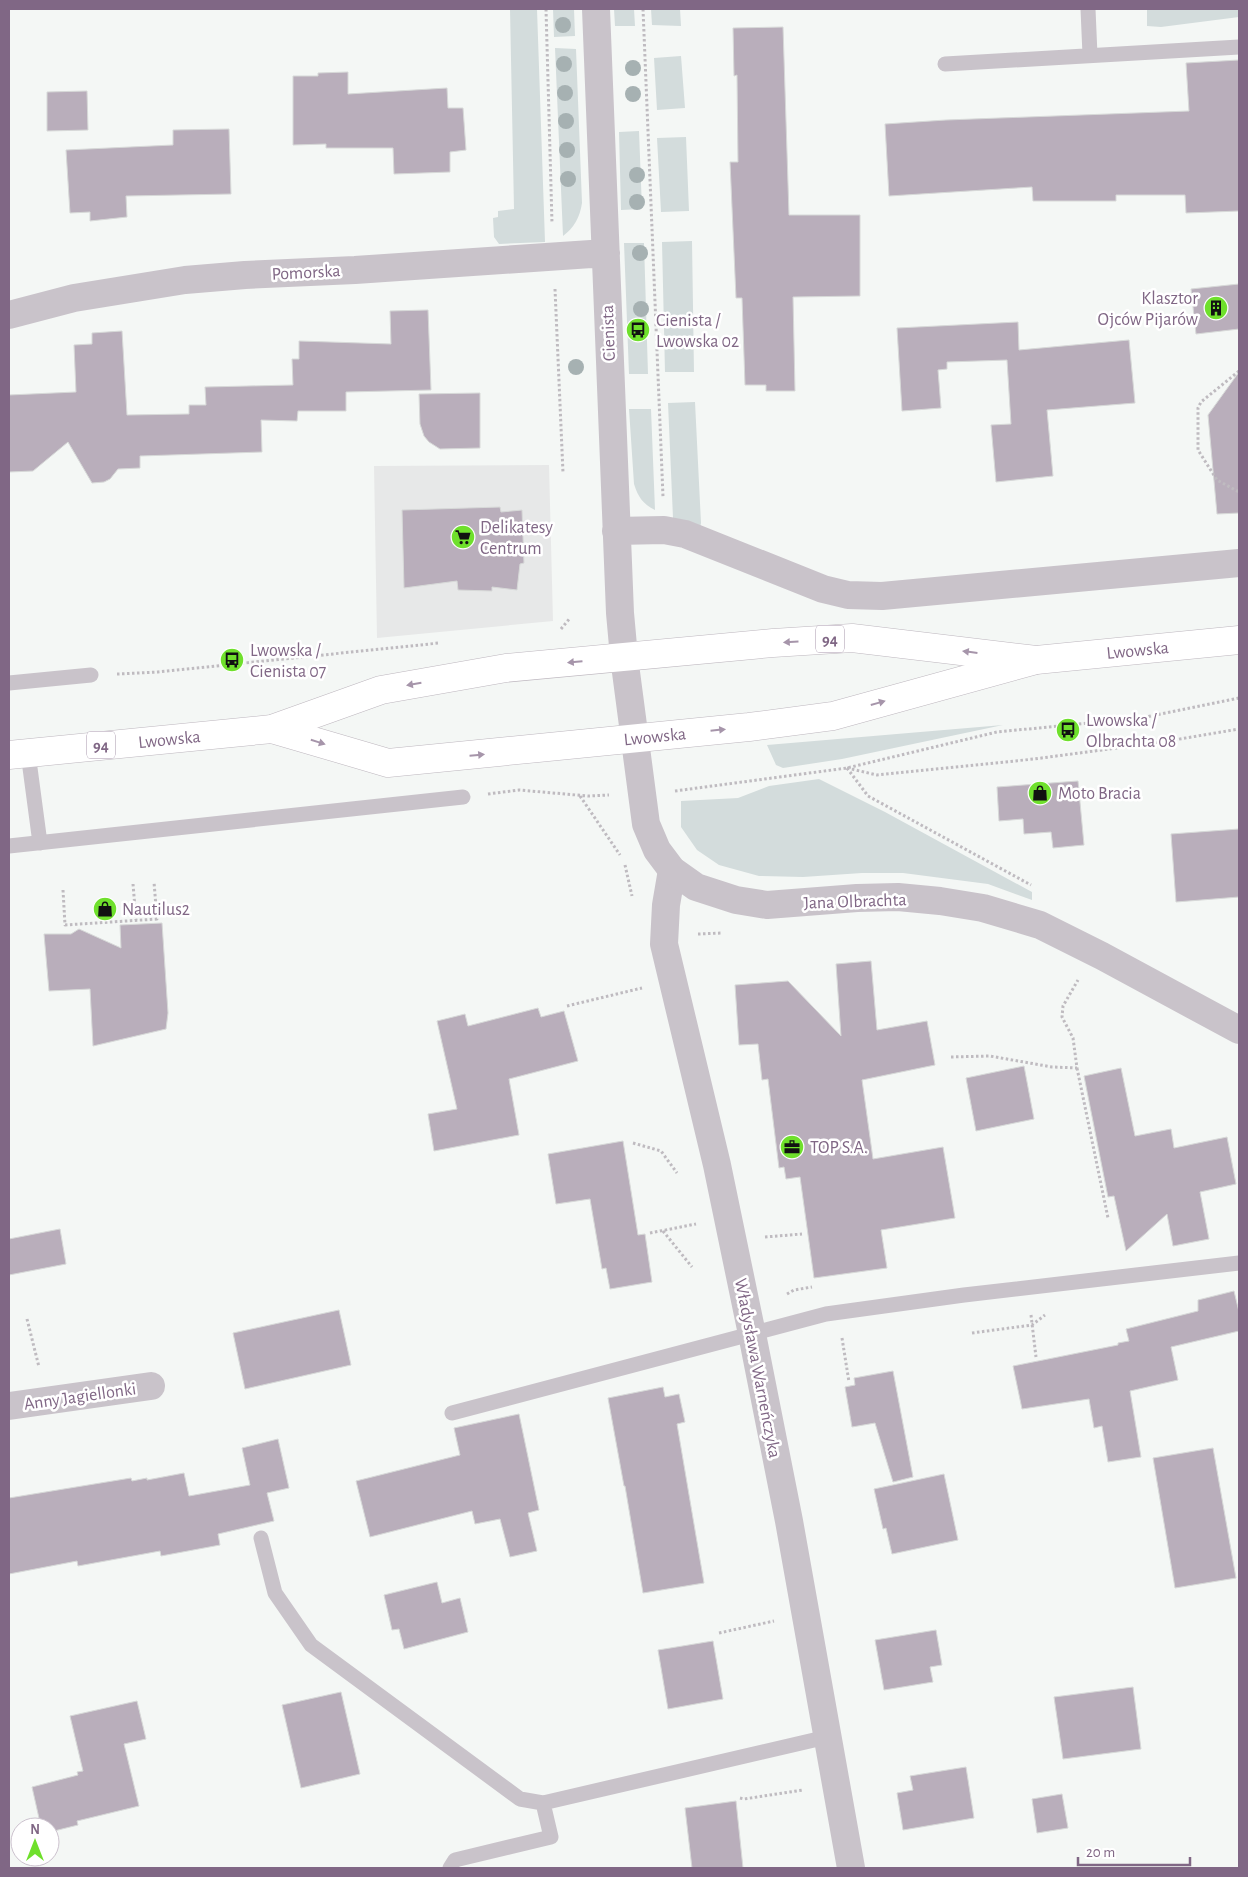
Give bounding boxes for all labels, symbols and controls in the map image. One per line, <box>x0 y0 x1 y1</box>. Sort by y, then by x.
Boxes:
street label: Pomorska <box>271 262 341 284</box>
place label: Klasztor Ojców Pijarów <box>1098 290 1198 329</box>
building icon: Klasztor Ojców Pijarów <box>1203 295 1229 321</box>
street label: Cienista <box>599 304 619 361</box>
place label: Cienista / Lwowska 02 <box>656 312 739 351</box>
bus stop icon: Cienista / Lwowska 02 <box>625 317 651 343</box>
place label: Delikatesy Centrum <box>480 519 553 558</box>
supermarket icon: Delikatesy Centrum <box>450 524 476 550</box>
road number: 94 <box>816 626 844 652</box>
one-way arrow <box>782 638 798 646</box>
street label: Lwowska <box>1106 639 1170 663</box>
place label: Lwowska / Cienista 07 <box>250 642 326 681</box>
bus stop icon: Lwowska / Cienista 07 <box>219 647 245 673</box>
one-way arrow <box>962 648 978 656</box>
one-way arrow <box>567 658 583 666</box>
one-way arrow <box>406 681 422 689</box>
one-way arrow <box>871 699 886 707</box>
place label: Lwowska / Olbrachta 08 <box>1086 712 1176 751</box>
bus stop icon: Lwowska / Olbrachta 08 <box>1055 717 1081 743</box>
street label: Lwowska <box>623 725 687 749</box>
one-way arrow <box>711 726 727 734</box>
street label: Lwowska <box>137 728 201 752</box>
road number: 94 <box>87 732 115 758</box>
one-way arrow <box>311 739 326 747</box>
one-way arrow <box>470 750 486 758</box>
shop icon: Moto Bracia <box>1027 780 1053 806</box>
place label: Moto Bracia <box>1058 785 1141 803</box>
street label: Jana Olbrachta <box>803 891 907 913</box>
shop icon: Nautilus2 <box>92 896 118 922</box>
place label: Nautilus2 <box>122 901 190 919</box>
office icon: TOP S.A. <box>779 1134 805 1160</box>
place label: TOP S.A. <box>810 1139 868 1157</box>
street label: Władysława Warneńczyka <box>731 1277 783 1460</box>
street label: Anny Jagiellonki <box>23 1380 137 1414</box>
north arrow <box>10 1817 60 1867</box>
text: N <box>30 1823 40 1837</box>
scale bar <box>1078 1834 1190 1866</box>
text: 20 m <box>1086 1845 1115 1860</box>

